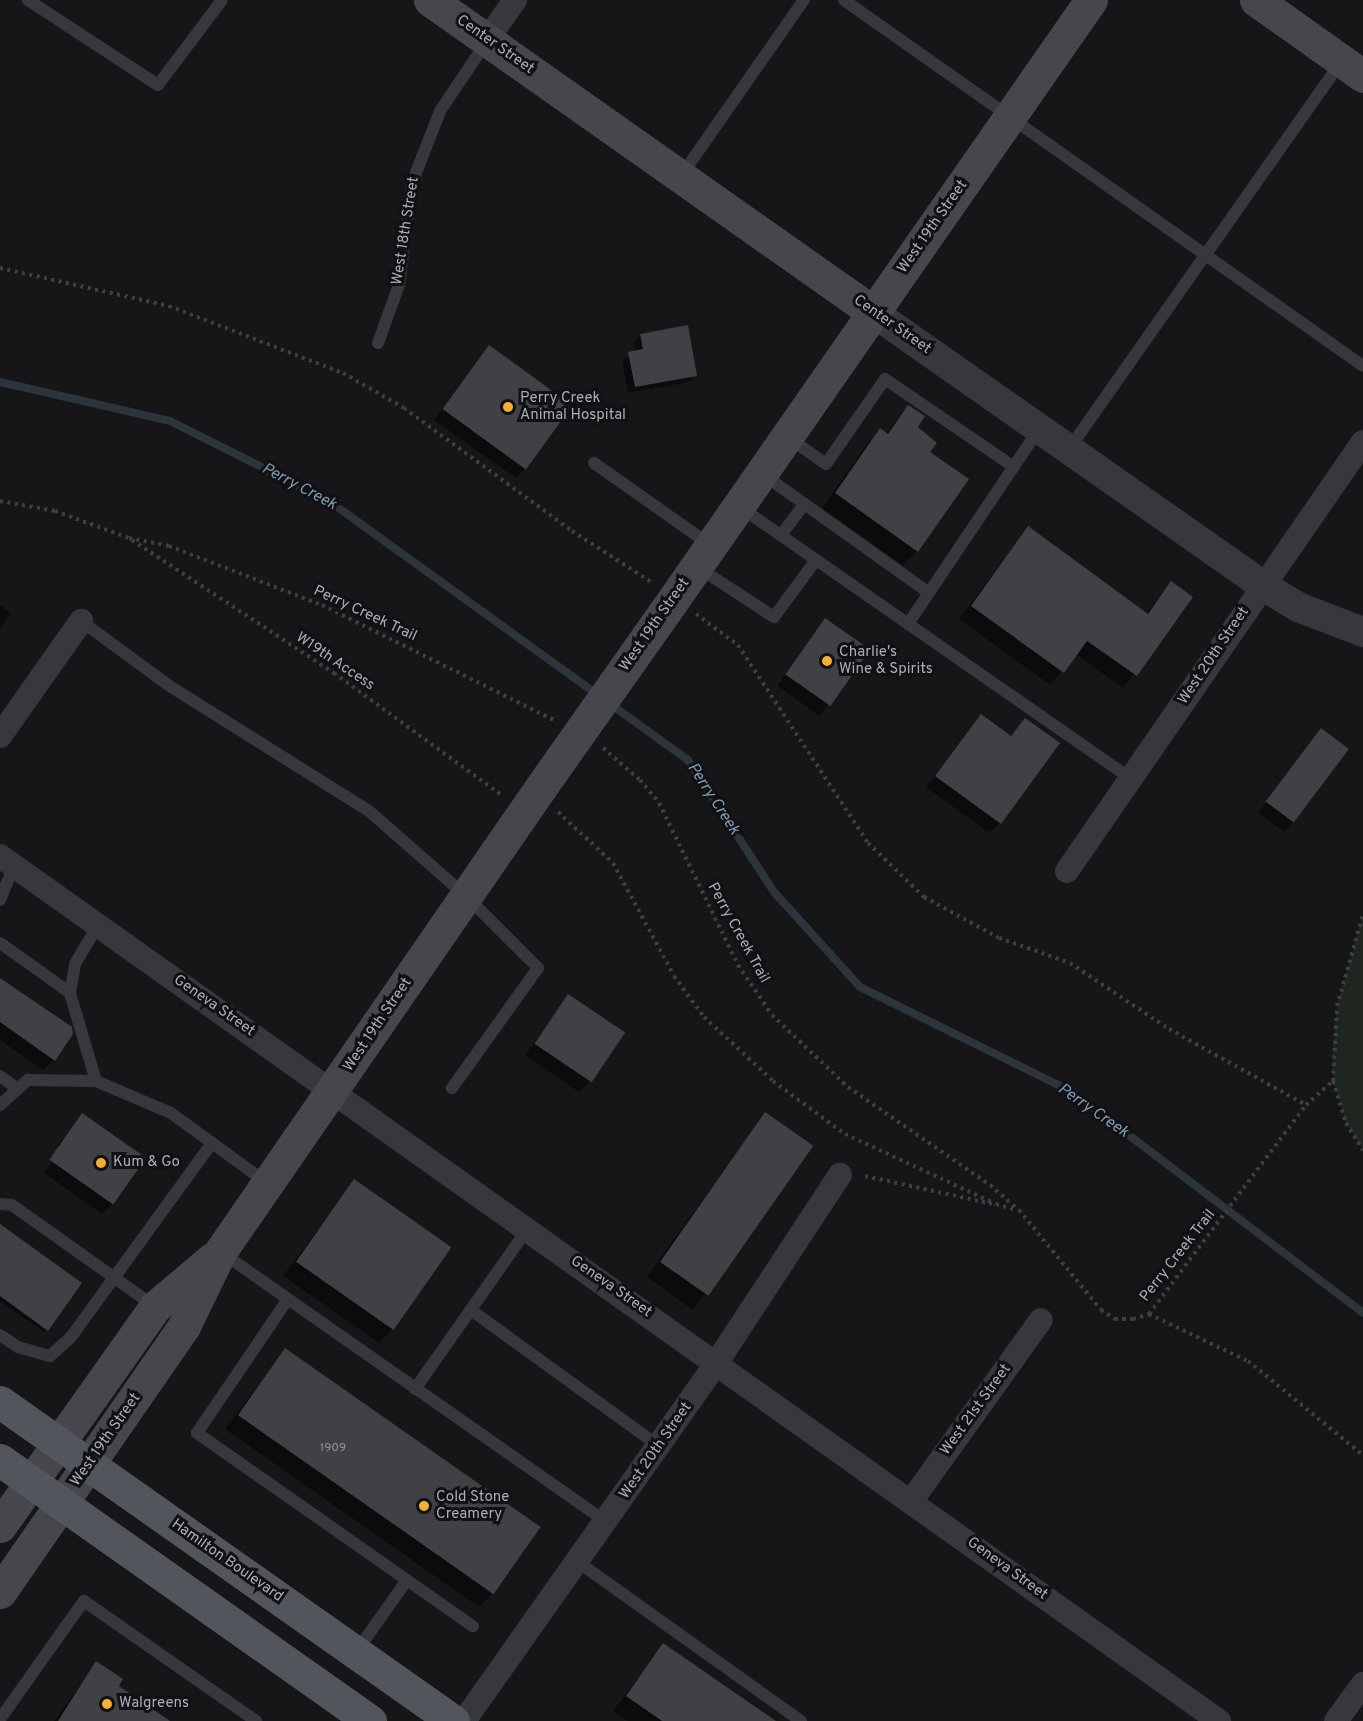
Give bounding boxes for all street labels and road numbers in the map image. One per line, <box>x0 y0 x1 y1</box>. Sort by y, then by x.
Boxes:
street label: Center Street <box>453 12 537 78</box>
street label: West 18th Street <box>389 176 423 286</box>
street label: West 19th Street <box>894 177 972 277</box>
street label: Center Street <box>850 292 934 358</box>
street label: West 19th Street <box>616 575 694 675</box>
street label: Perry Creek Trail <box>310 582 420 646</box>
street label: West 20th Street <box>1175 604 1253 708</box>
street label: W19th Access <box>292 629 378 695</box>
street label: Perry Creek Trail <box>703 879 773 987</box>
street label: Geneva Street <box>170 971 258 1041</box>
street label: West 19th Street <box>340 975 416 1075</box>
street label: Perry Creek Trail <box>1136 1206 1220 1306</box>
street label: Geneva Street <box>567 1252 655 1322</box>
street label: West 21st Street <box>937 1361 1015 1459</box>
street label: West 19th Street <box>67 1390 145 1490</box>
street label: West 20th Street <box>616 1399 696 1503</box>
street label: Hamilton Boulevard <box>168 1516 286 1606</box>
street label: Geneva Street <box>963 1534 1051 1604</box>

